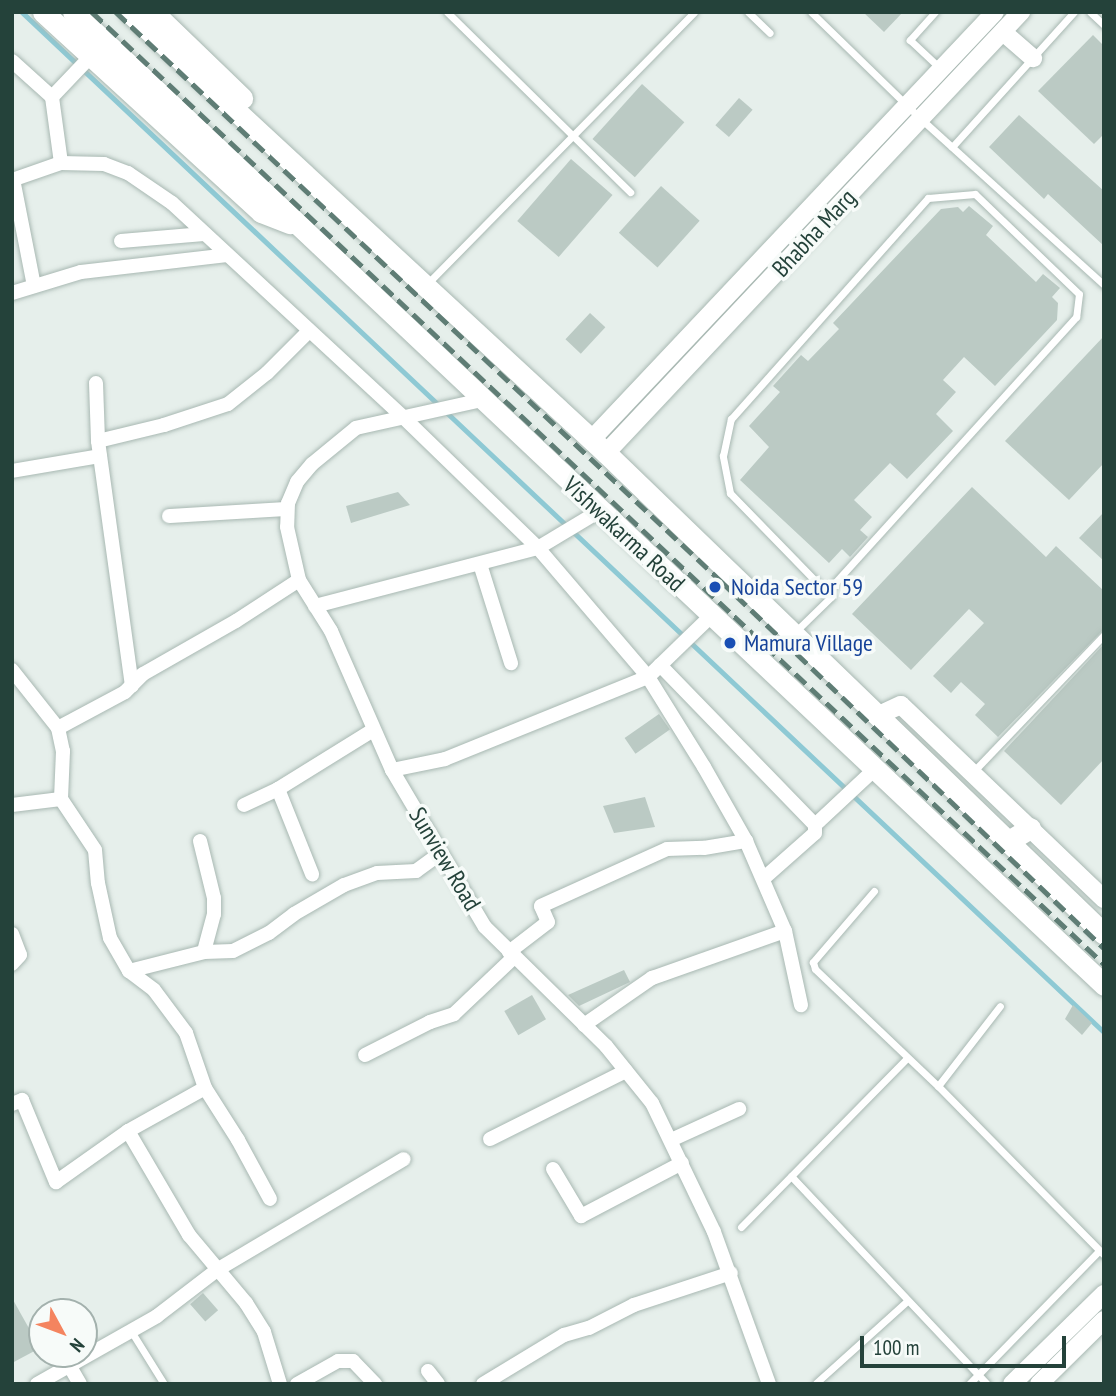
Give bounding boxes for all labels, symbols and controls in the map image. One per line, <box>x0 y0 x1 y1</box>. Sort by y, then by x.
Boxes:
street label: Bhabha Marg <box>766 183 862 283</box>
street label: Vishwakarma Road <box>557 470 691 598</box>
place label: Noida Sector 59 <box>731 573 863 601</box>
marker: Noida Sector 59 <box>705 577 725 597</box>
place label: Mamura Village <box>744 629 874 657</box>
marker: Mamura Village <box>722 635 738 651</box>
street label: Sunview Road <box>403 802 487 916</box>
north arrow <box>28 1298 98 1368</box>
scale bar <box>864 1322 1070 1366</box>
text: N <box>65 1334 90 1357</box>
text: 100 m <box>873 1334 919 1361</box>

